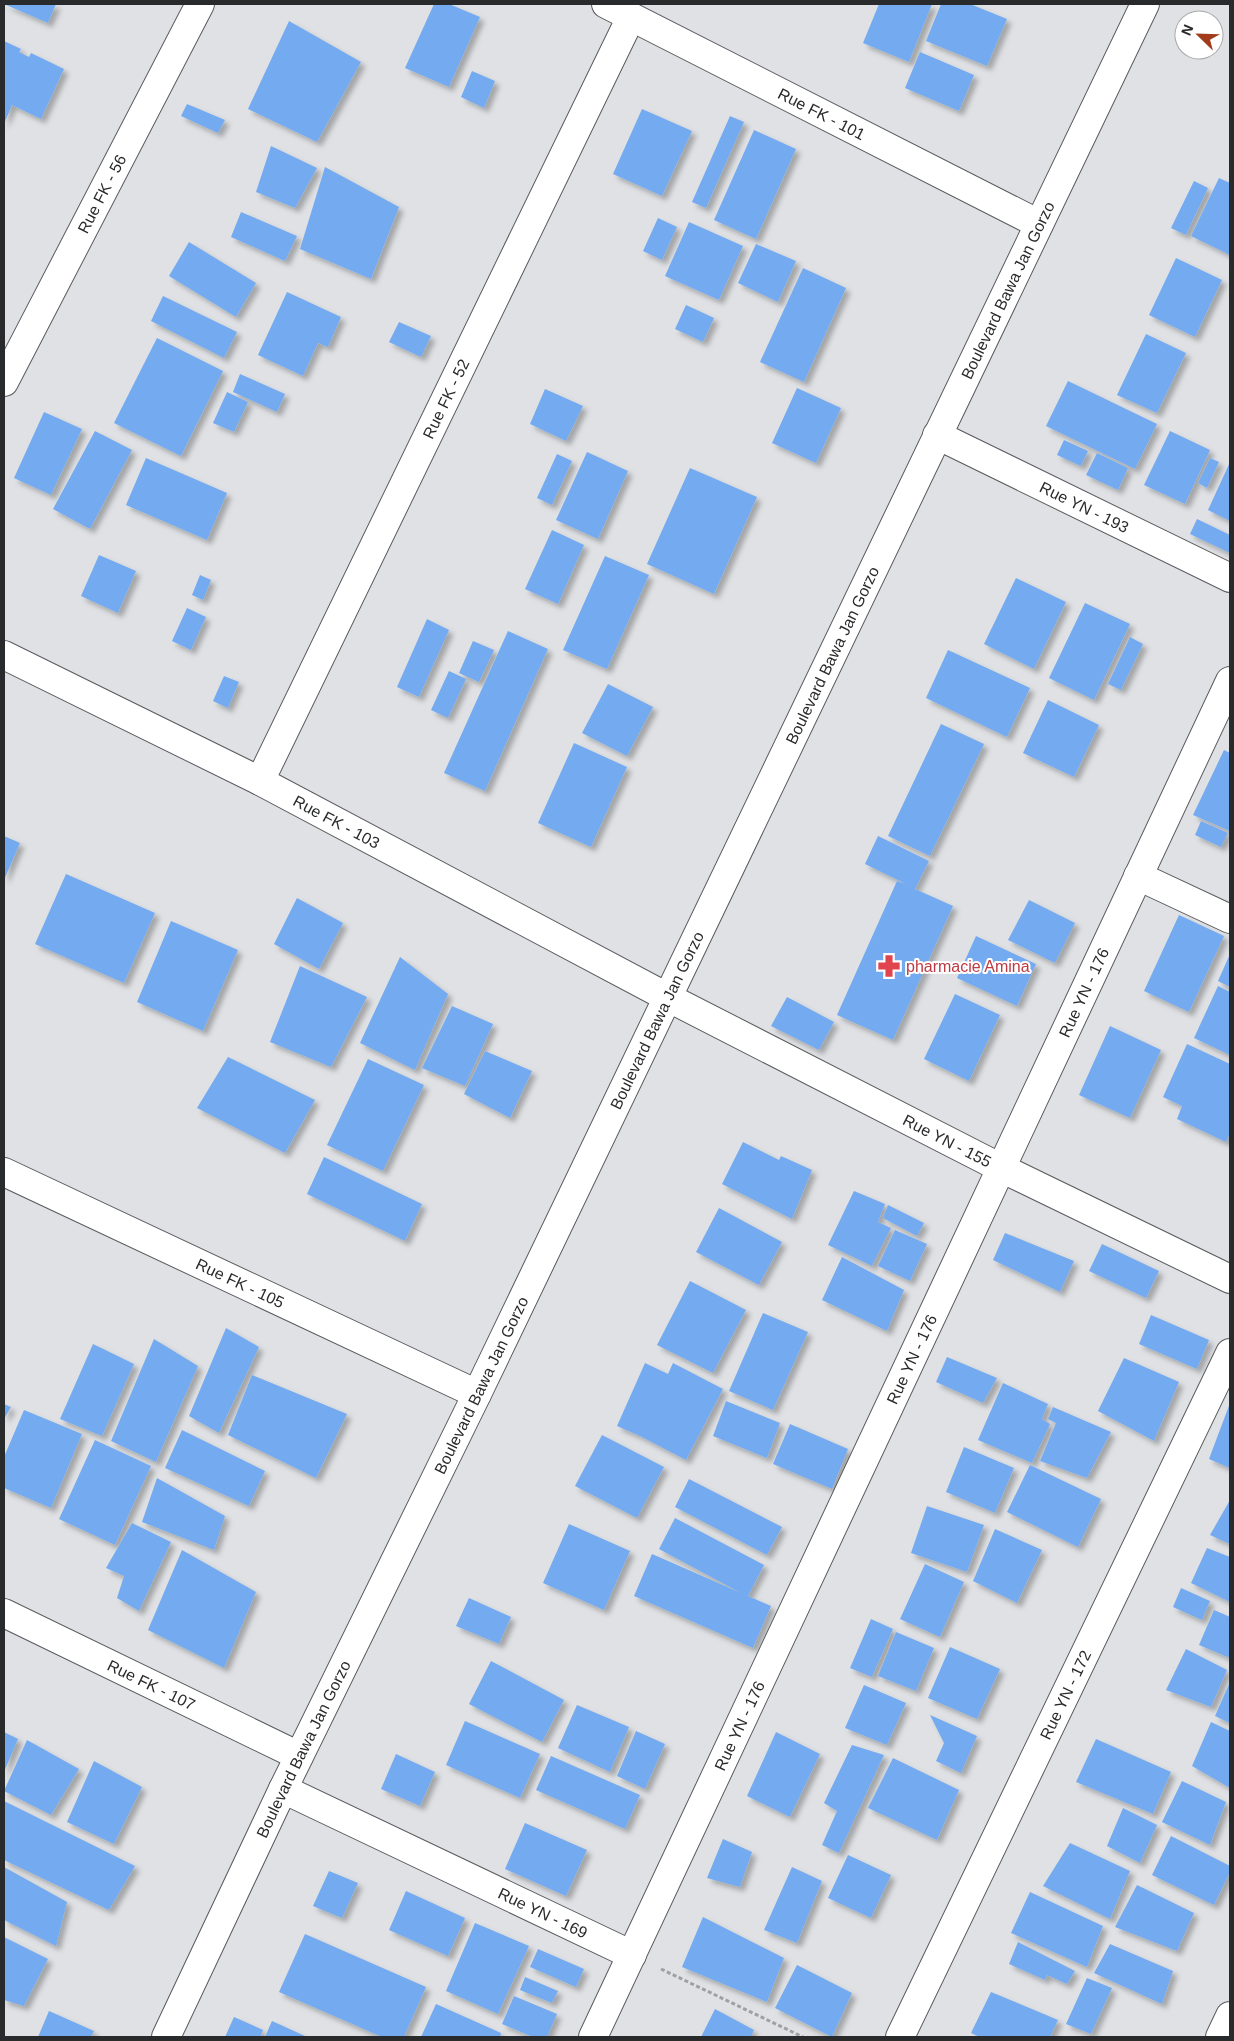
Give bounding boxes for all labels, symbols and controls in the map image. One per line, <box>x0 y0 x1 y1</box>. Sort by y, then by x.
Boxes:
north arrow <box>1174 10 1224 60</box>
text: N <box>1178 22 1196 38</box>
street label: Rue FK - 101 <box>775 84 868 143</box>
street label: Rue FK - 56 <box>74 151 129 236</box>
street label: Boulevard Bawa Jan Gorzo <box>958 199 1057 382</box>
street label: Rue FK - 52 <box>419 356 472 441</box>
street label: Rue YN - 193 <box>1037 478 1132 536</box>
street label: Boulevard Bawa Jan Gorzo <box>782 564 882 747</box>
street label: Rue FK - 103 <box>291 792 383 852</box>
street label: Boulevard Bawa Jan Gorzo <box>607 929 707 1112</box>
street label: Rue YN - 176 <box>1055 945 1112 1040</box>
pharmacy icon: pharmacie Amina <box>876 953 902 979</box>
place label: pharmacie Amina <box>906 958 1030 975</box>
street label: Rue YN - 155 <box>900 1111 994 1170</box>
street label: Rue FK - 105 <box>194 1255 287 1311</box>
street label: Boulevard Bawa Jan Gorzo <box>431 1294 531 1476</box>
street label: Rue YN - 176 <box>883 1312 940 1406</box>
street label: Rue YN - 172 <box>1036 1647 1094 1742</box>
street label: Rue FK - 107 <box>105 1656 198 1713</box>
street label: Boulevard Bawa Jan Gorzo <box>253 1657 353 1840</box>
street label: Rue YN - 176 <box>711 1678 768 1773</box>
street label: Rue YN - 169 <box>496 1884 590 1941</box>

